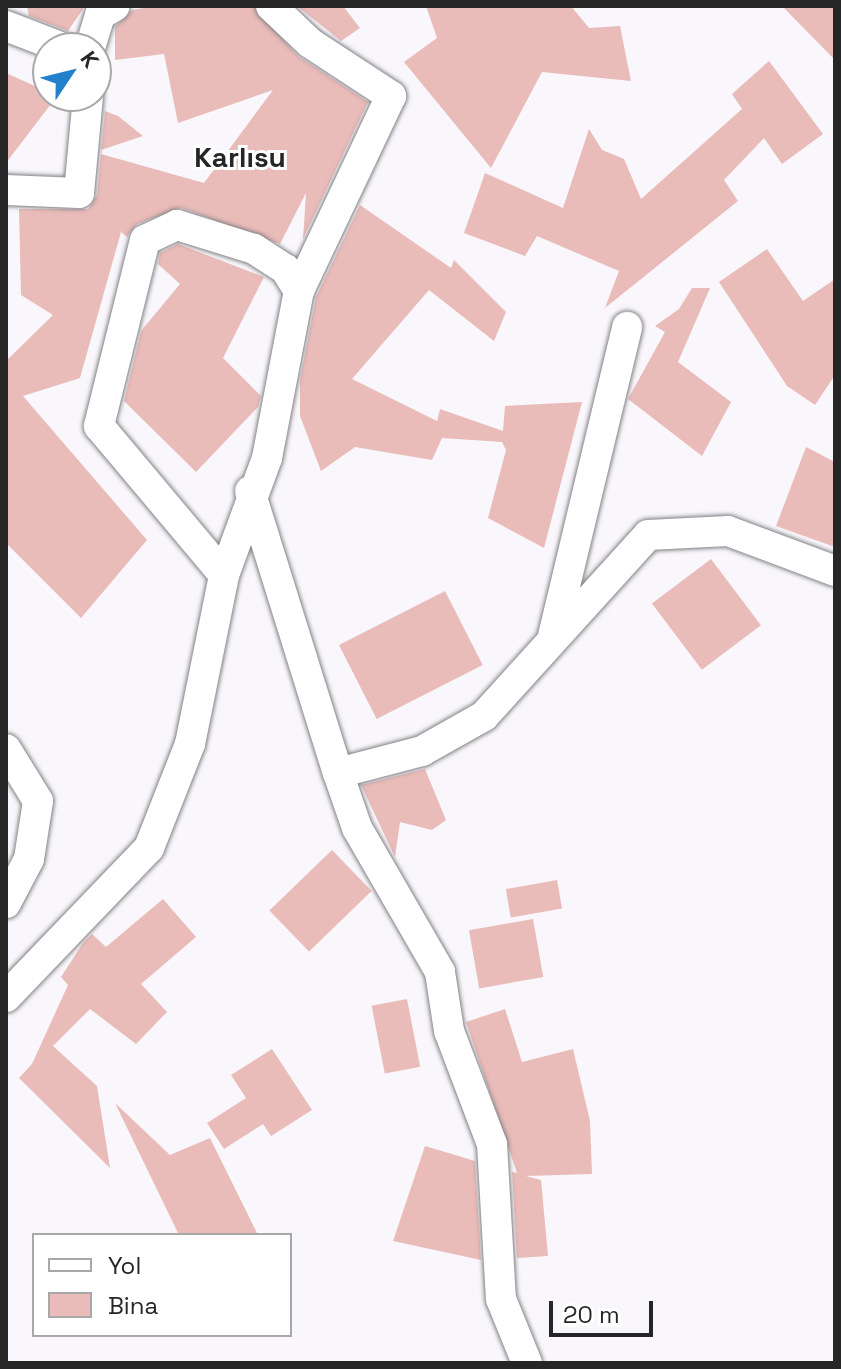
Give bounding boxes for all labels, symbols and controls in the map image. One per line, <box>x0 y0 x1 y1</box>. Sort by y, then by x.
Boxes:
north arrow <box>32 32 112 112</box>
text: K <box>75 46 105 73</box>
district label: Karlısu <box>194 140 286 174</box>
legend <box>32 1233 292 1337</box>
text: Yol <box>108 1250 141 1281</box>
scale bar <box>553 1285 657 1335</box>
text: Bina <box>108 1290 158 1321</box>
text: 20 m <box>563 1299 620 1330</box>

